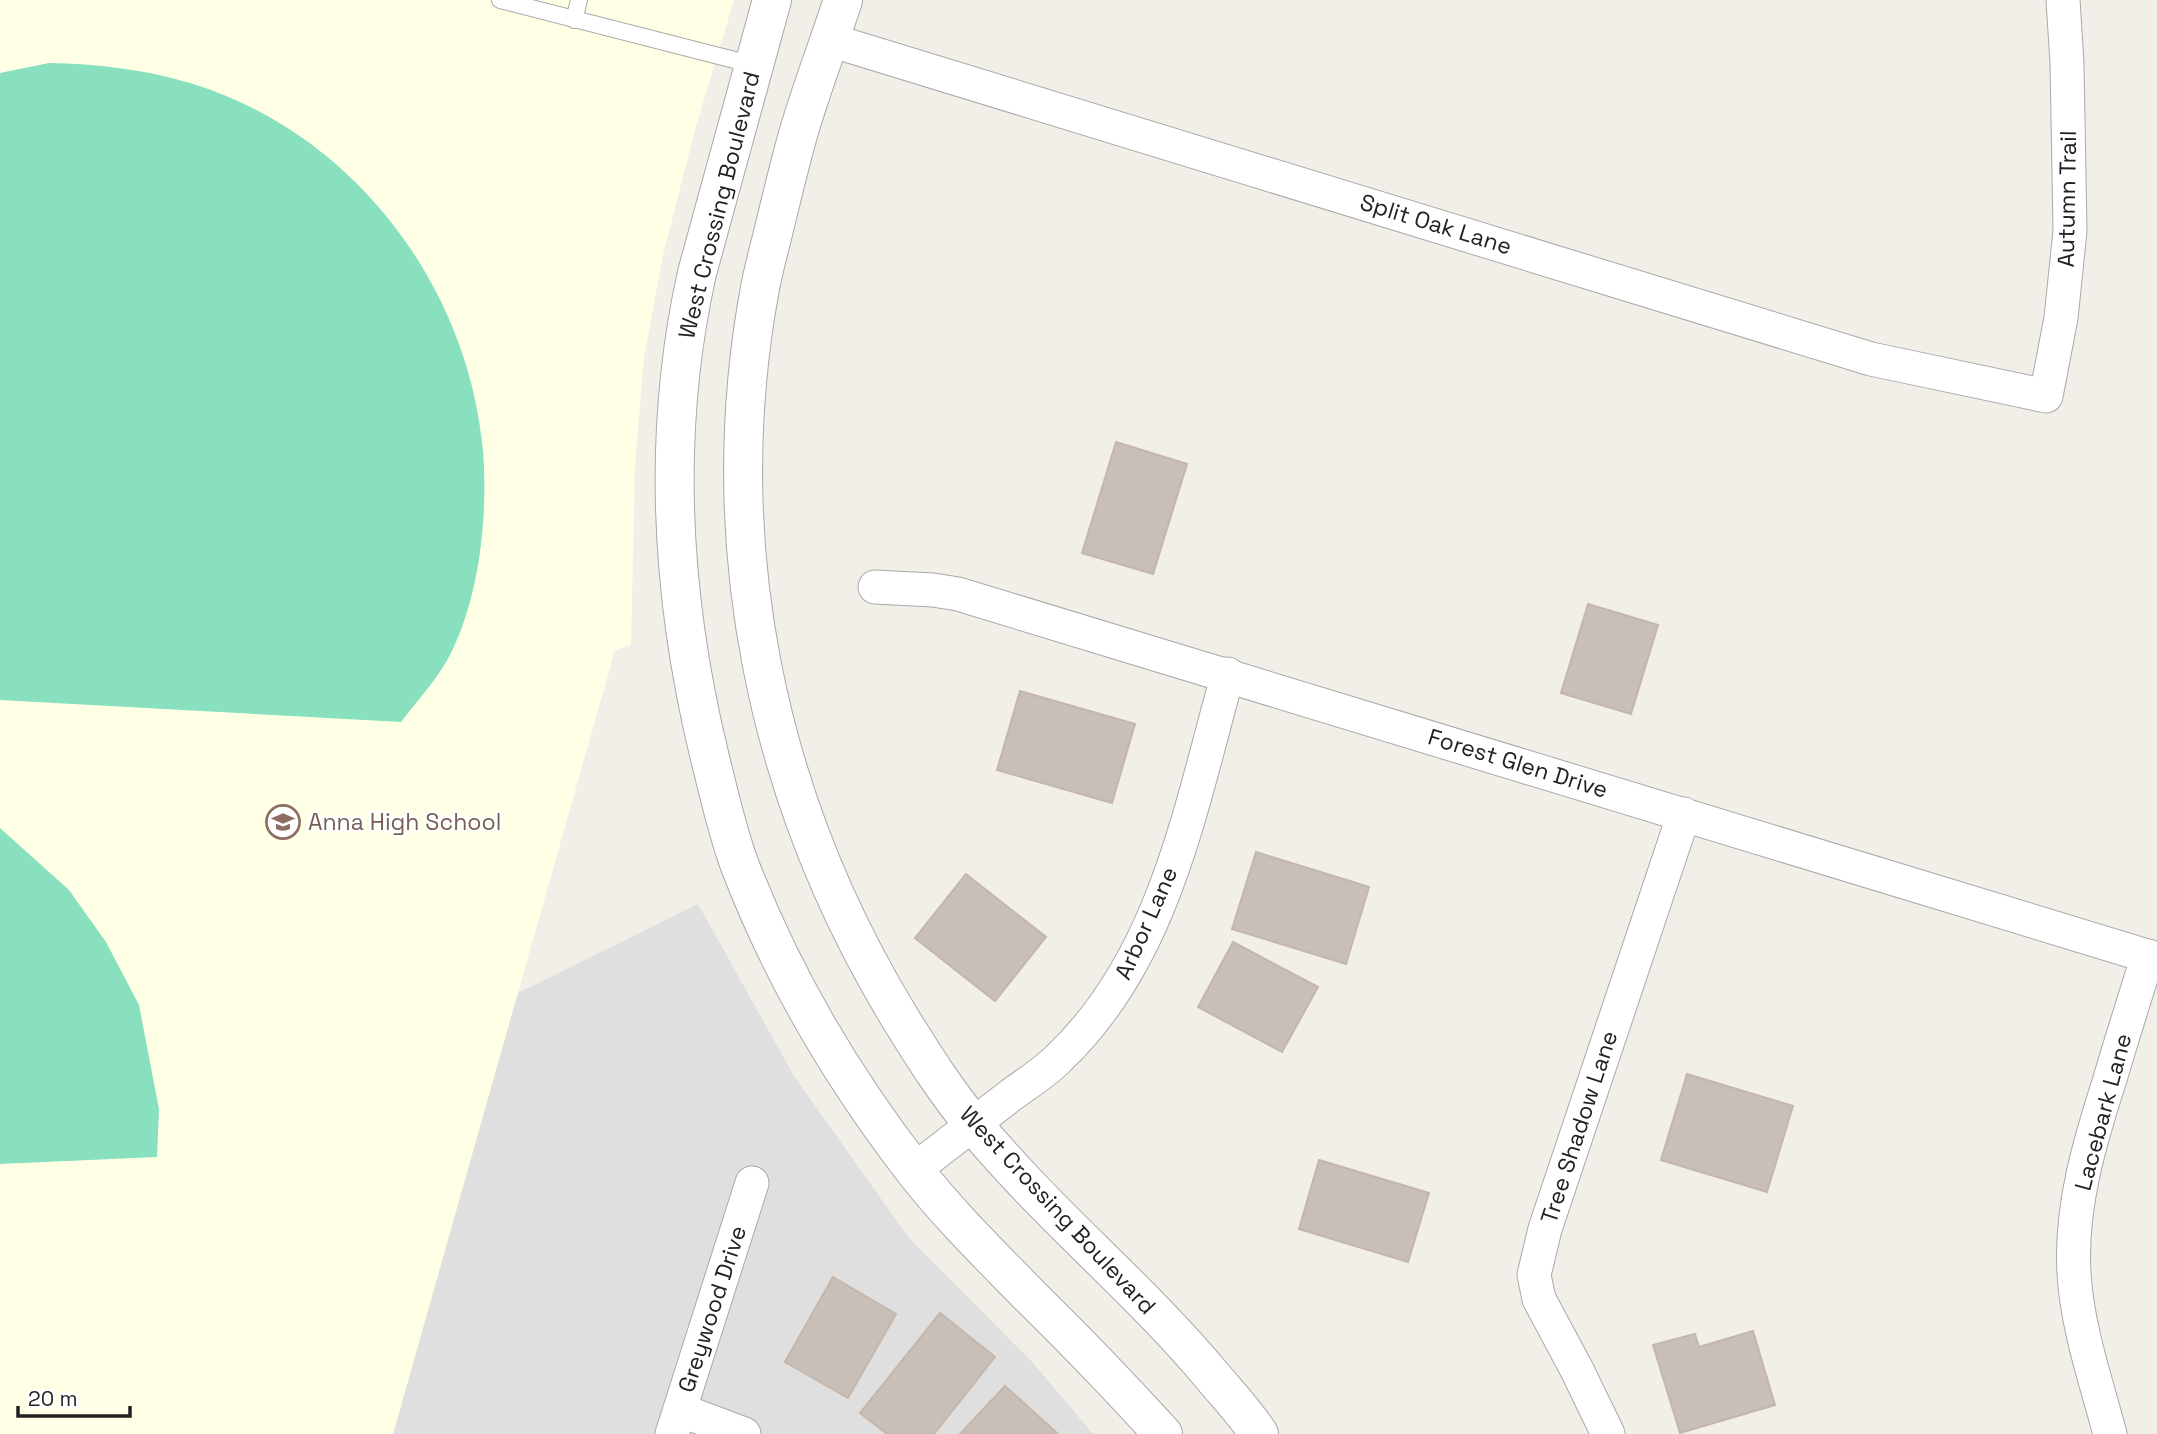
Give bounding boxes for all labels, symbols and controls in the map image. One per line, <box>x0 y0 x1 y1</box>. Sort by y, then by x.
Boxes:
street label: West Crossing Boulevard <box>671 68 767 342</box>
street label: Autumn Trail <box>2051 130 2083 268</box>
street label: Split Oak Lane <box>1357 187 1515 261</box>
street label: Forest Glen Drive <box>1425 721 1611 805</box>
school or university icon: Anna High School <box>264 803 302 841</box>
place label: Anna High School <box>308 807 501 837</box>
street label: Arbor Lane <box>1108 862 1184 984</box>
street label: Tree Shadow Lane <box>1534 1027 1624 1227</box>
street label: Lacebark Lane <box>2068 1030 2138 1194</box>
street label: West Crossing Boulevard <box>954 1099 1162 1321</box>
street label: Greywood Drive <box>671 1222 753 1396</box>
scale bar <box>18 1374 130 1418</box>
text: 20 m <box>28 1385 78 1412</box>

